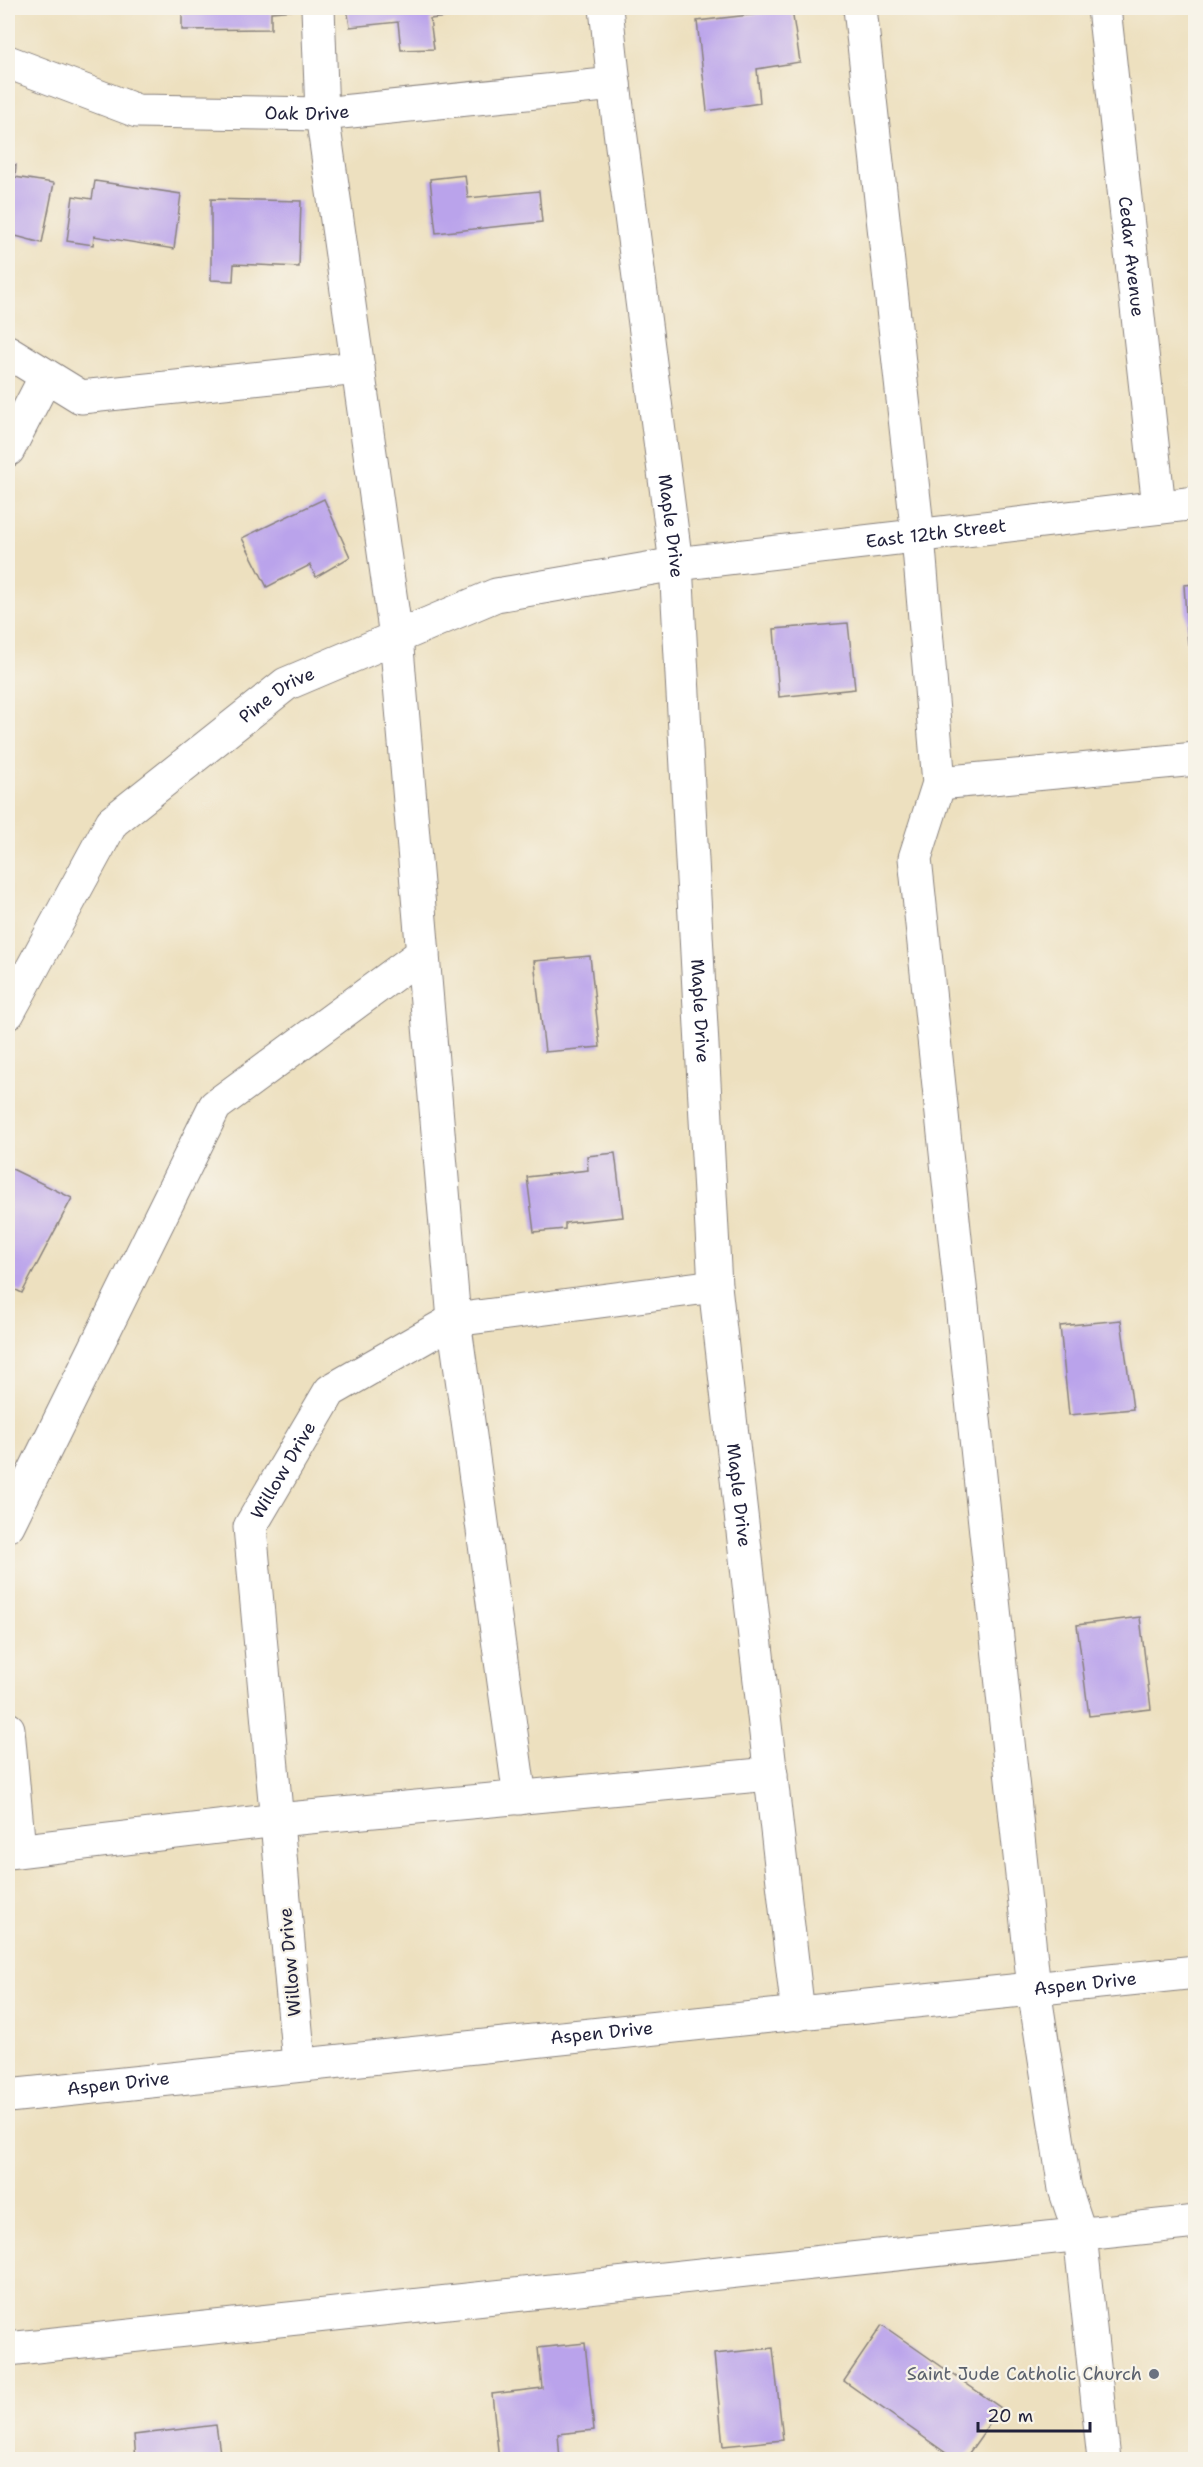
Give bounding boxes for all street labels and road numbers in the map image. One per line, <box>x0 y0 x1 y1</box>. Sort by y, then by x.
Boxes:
street label: Oak Drive <box>264 99 350 126</box>
street label: Cedar Avenue <box>1113 195 1150 318</box>
street label: Maple Drive <box>652 473 689 578</box>
street label: East 12th Street <box>864 513 1008 554</box>
street label: Pine Drive <box>234 661 318 729</box>
street label: Maple Drive <box>685 958 715 1064</box>
street label: Willow Drive <box>245 1417 321 1524</box>
street label: Maple Drive <box>721 1442 757 1548</box>
street label: Willow Drive <box>273 1906 307 2018</box>
street label: Aspen Drive <box>1033 1966 1138 2001</box>
street label: Aspen Drive <box>549 2016 654 2050</box>
street label: Aspen Drive <box>66 2066 171 2101</box>

